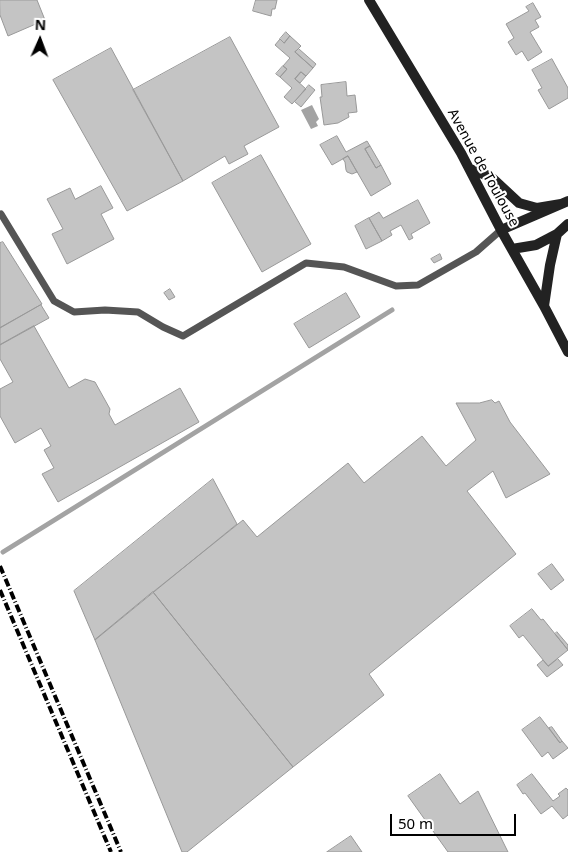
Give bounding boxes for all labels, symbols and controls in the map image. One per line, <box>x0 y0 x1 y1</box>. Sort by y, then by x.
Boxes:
north arrow <box>15 15 65 65</box>
text: N <box>35 15 47 34</box>
street label: Avenue de Toulouse <box>444 106 522 230</box>
scale bar <box>393 804 519 836</box>
text: 50 m <box>398 813 433 833</box>

